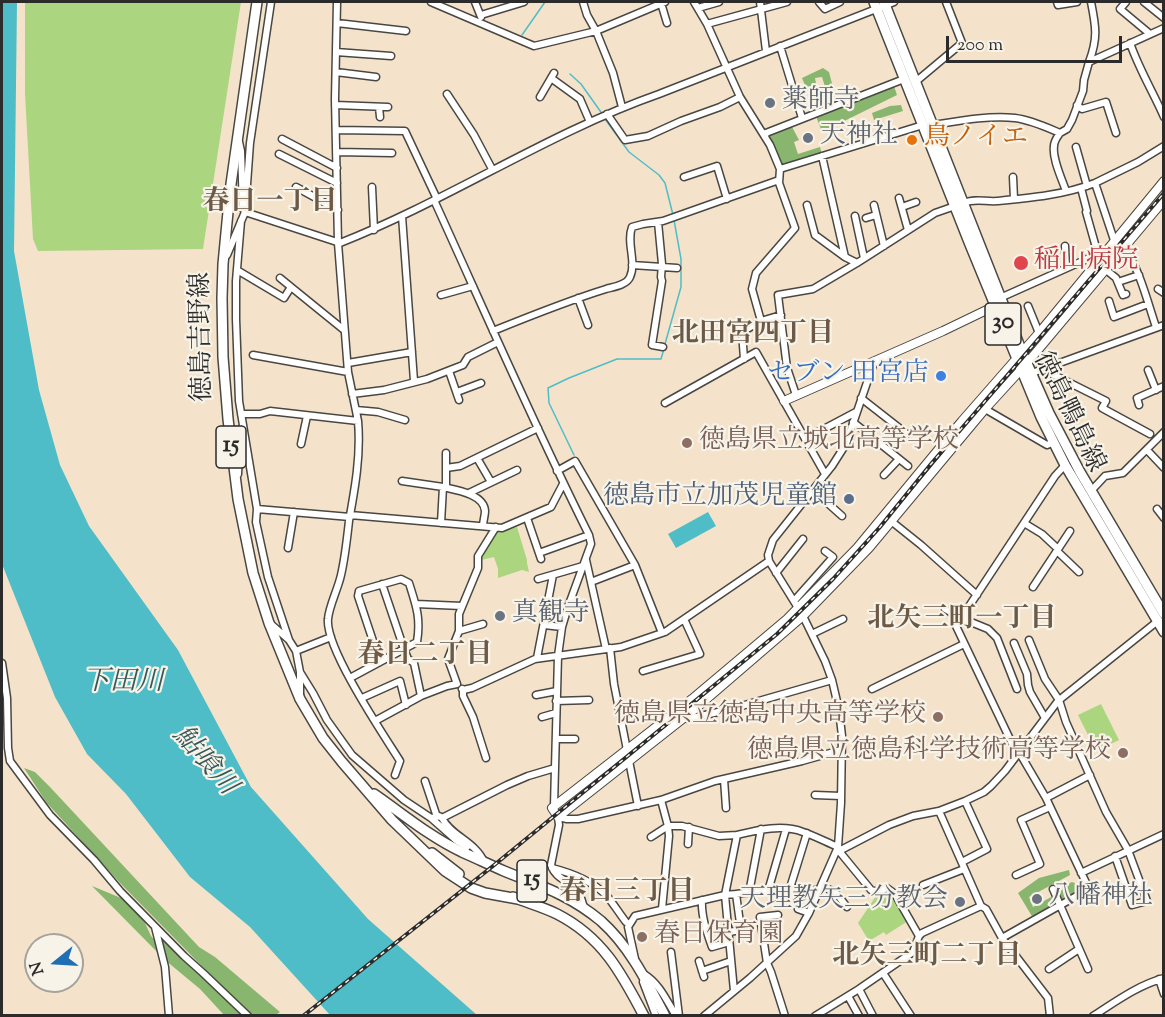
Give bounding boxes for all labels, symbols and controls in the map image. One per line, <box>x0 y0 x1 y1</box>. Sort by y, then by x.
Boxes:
scale bar <box>949 24 1124 62</box>
text: 200 m <box>957 33 1003 59</box>
place label: 薬師寺 <box>782 87 860 119</box>
marker: 薬師寺 <box>763 96 777 110</box>
place label: 天神社 <box>820 122 898 154</box>
place label: 鳥ノイエ <box>924 124 1028 156</box>
marker: 天神社 <box>801 131 815 145</box>
marker: 鳥ノイエ <box>905 133 919 147</box>
district label: 春日一丁目 <box>203 188 337 220</box>
place label: 稲山病院 <box>1034 247 1138 279</box>
marker: 稲山病院 <box>1012 254 1030 272</box>
street label: 徳島吉野線 <box>187 272 221 402</box>
road number: 30 <box>985 303 1021 345</box>
district label: 北田宮四丁目 <box>672 320 834 352</box>
street label: 徳島鴨島線 <box>1024 348 1110 478</box>
place label: セブン 田宮店 <box>767 360 929 392</box>
marker: セブン 田宮店 <box>934 369 948 383</box>
road number: 15 <box>216 426 246 468</box>
place label: 徳島県立城北高等学校 <box>699 427 959 459</box>
marker: 徳島県立城北高等学校 <box>680 436 694 450</box>
place label: 徳島市立加茂児童館 <box>603 483 837 515</box>
marker: 徳島市立加茂児童館 <box>842 492 856 506</box>
place label: 真観寺 <box>512 600 590 632</box>
district label: 北矢三町一丁目 <box>868 605 1056 637</box>
marker: 真観寺 <box>493 609 507 623</box>
district label: 春日二丁目 <box>358 641 492 673</box>
water label: 下田川 <box>83 668 163 700</box>
place label: 徳島県立徳島中央高等学校 <box>614 701 926 733</box>
marker: 徳島県立徳島中央高等学校 <box>931 710 945 724</box>
water label: 鮎喰川 <box>164 721 242 803</box>
place label: 徳島県立徳島科学技術高等学校 <box>747 737 1111 769</box>
marker: 徳島県立徳島科学技術高等学校 <box>1116 746 1130 760</box>
road number: 15 <box>517 860 547 902</box>
district label: 春日三丁目 <box>560 878 694 910</box>
place label: 八幡神社 <box>1049 883 1153 915</box>
place label: 天理教矢三分教会 <box>740 886 948 918</box>
marker: 八幡神社 <box>1030 892 1044 906</box>
marker: 天理教矢三分教会 <box>953 895 967 909</box>
place label: 春日保育園 <box>654 921 784 953</box>
marker: 春日保育園 <box>635 930 649 944</box>
north arrow <box>24 933 84 993</box>
district label: 北矢三町二丁目 <box>833 942 1021 974</box>
text: N <box>25 958 51 978</box>

